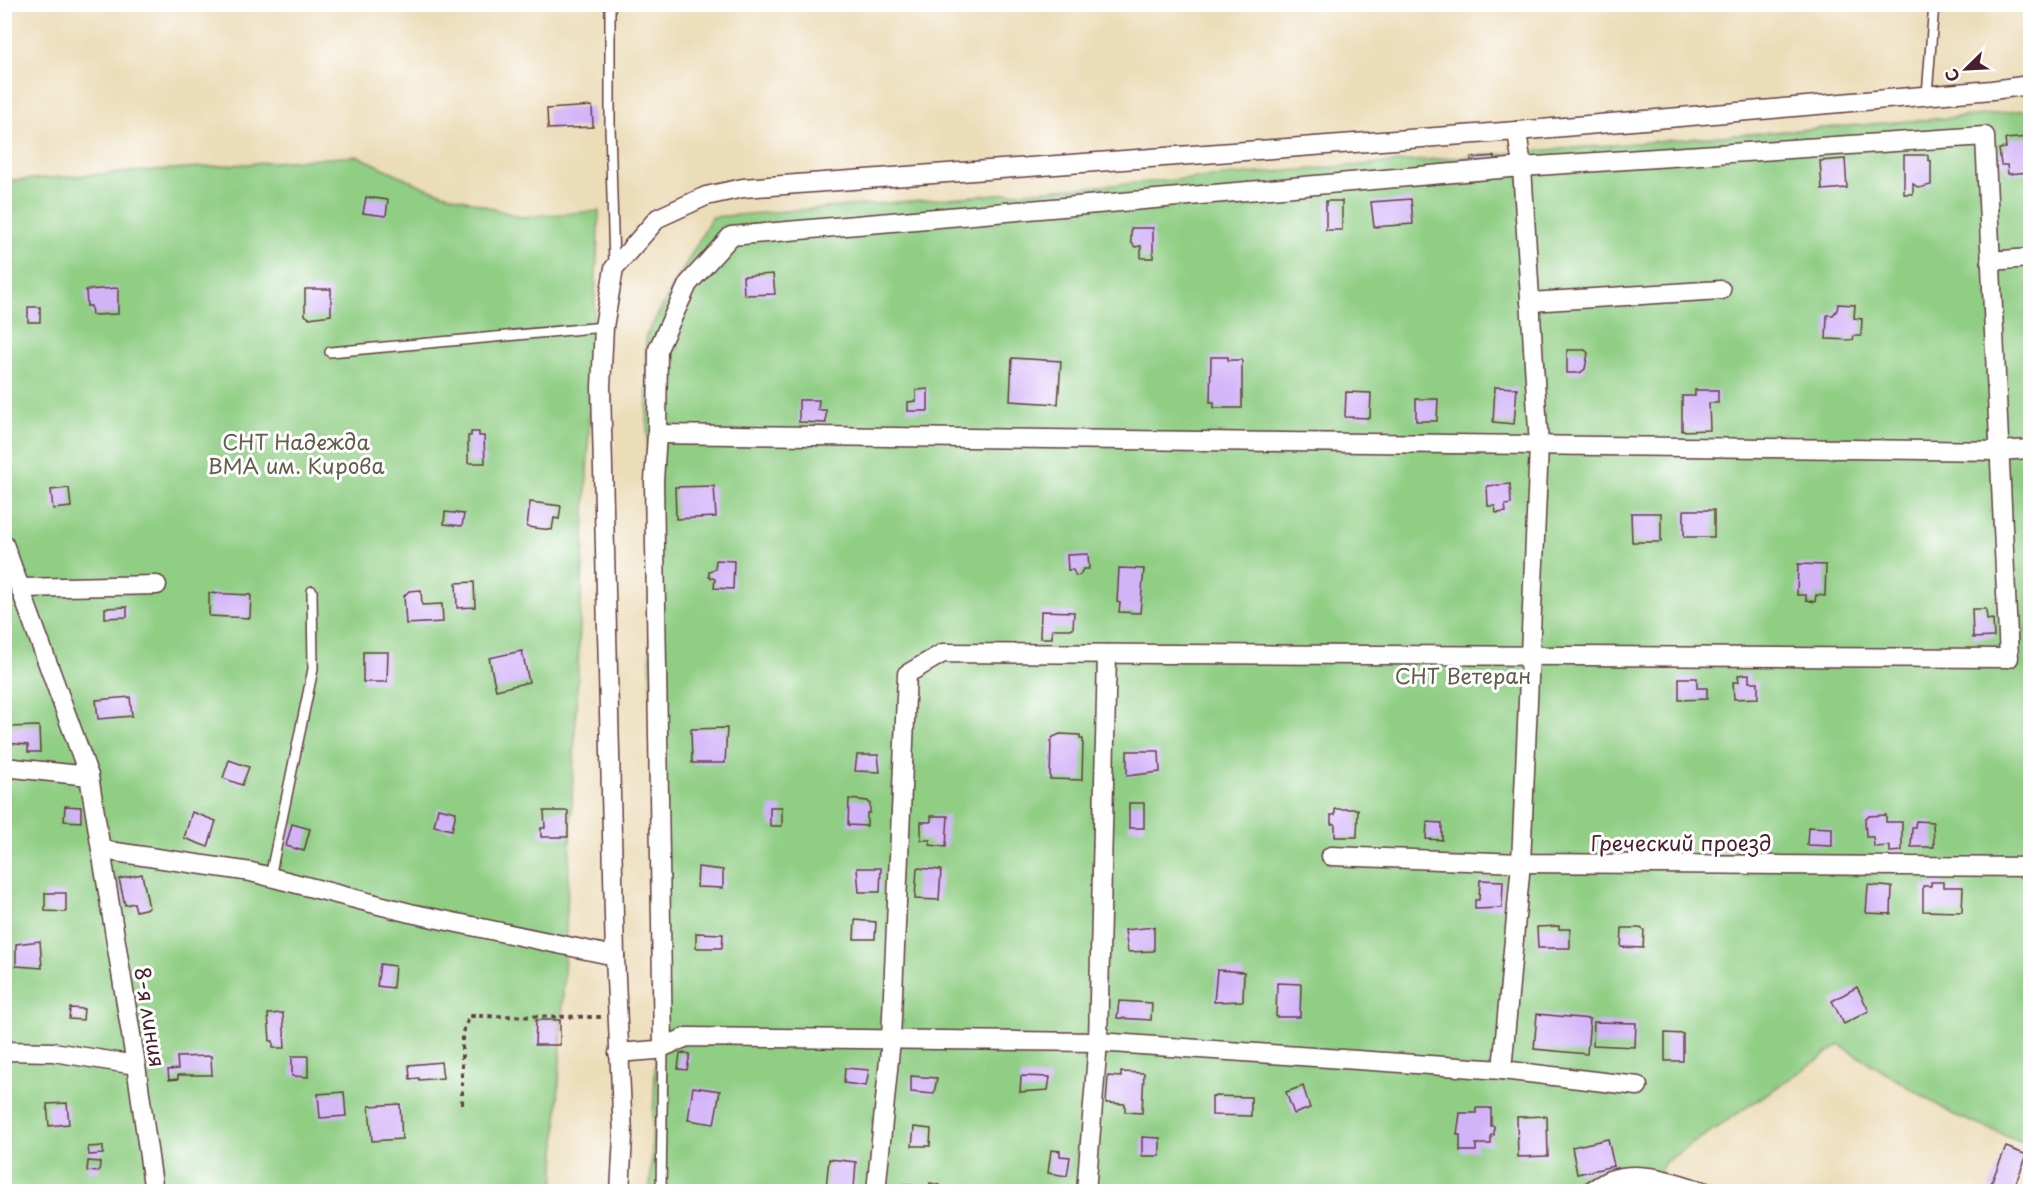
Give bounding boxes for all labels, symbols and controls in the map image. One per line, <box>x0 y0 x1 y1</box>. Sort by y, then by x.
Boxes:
north arrow <box>1936 39 1996 99</box>
text: С <box>1938 65 1965 86</box>
park label: СНТ Надежда ВМА им. Кирова <box>208 425 384 481</box>
park label: СНТ Ветеран <box>1395 659 1531 691</box>
street label: Греческий проезд <box>1591 826 1771 858</box>
street label: 8-я линия <box>127 965 175 1069</box>

